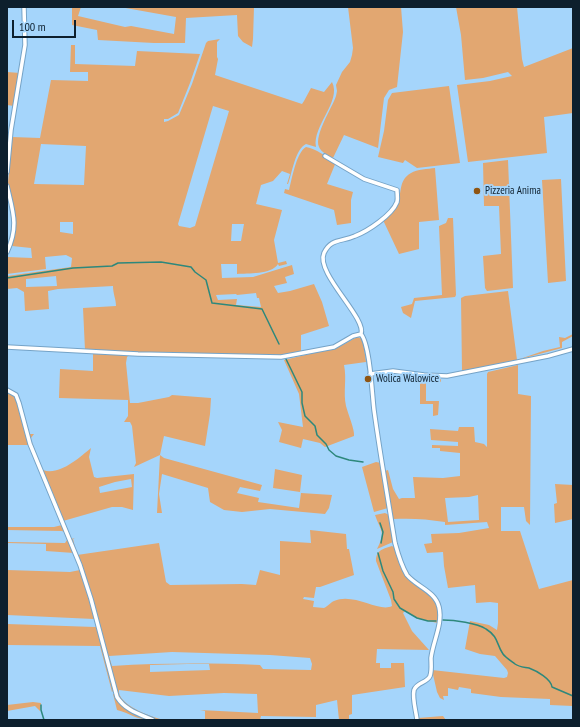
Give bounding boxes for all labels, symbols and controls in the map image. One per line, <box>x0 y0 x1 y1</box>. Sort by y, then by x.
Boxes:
scale bar <box>14 12 78 38</box>
text: 100 m <box>19 19 46 34</box>
place label: Pizzeria Anima <box>485 184 541 198</box>
marker: Pizzeria Anima <box>472 186 482 196</box>
place label: Wolica Walowice <box>376 372 439 386</box>
marker: Wolica Walowice <box>363 374 373 384</box>

